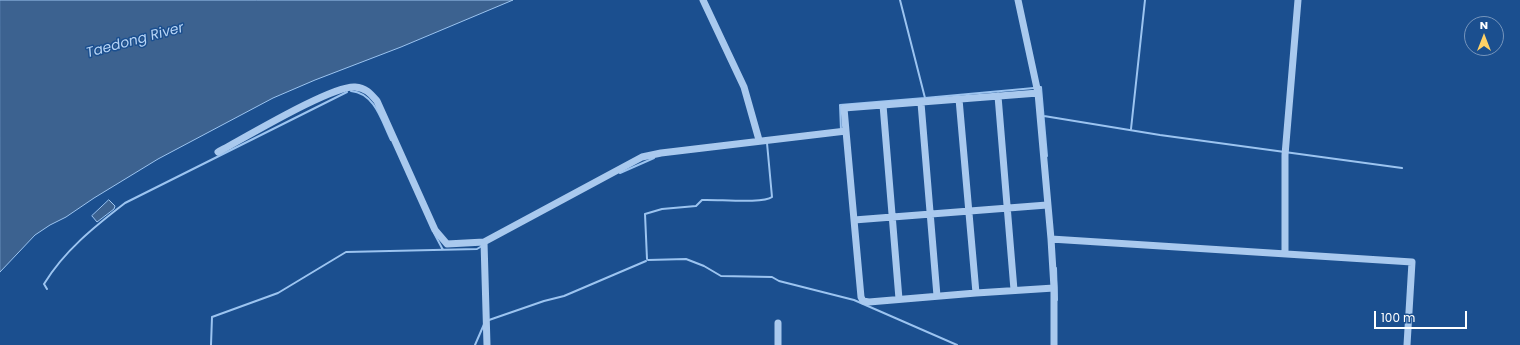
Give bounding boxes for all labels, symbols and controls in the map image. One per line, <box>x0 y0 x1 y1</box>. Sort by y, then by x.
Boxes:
north arrow <box>1464 16 1504 56</box>
text: N <box>1480 17 1488 33</box>
water label: Taedong River <box>84 20 186 62</box>
scale bar <box>1376 303 1469 329</box>
text: 100 m <box>1381 309 1415 326</box>

